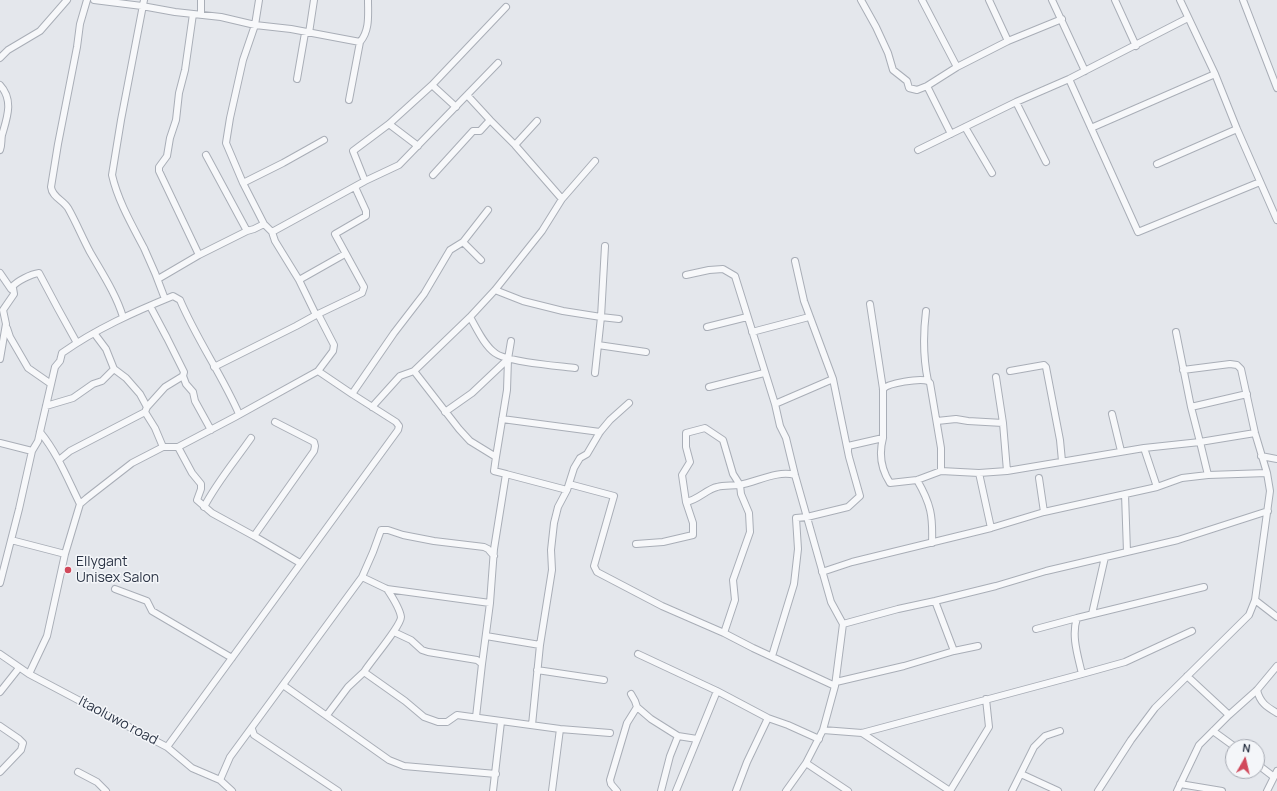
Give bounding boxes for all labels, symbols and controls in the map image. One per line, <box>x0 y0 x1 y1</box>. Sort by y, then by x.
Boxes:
place label: Ellygant Unisex Salon <box>76 554 159 586</box>
marker: Ellygant Unisex Salon <box>63 565 73 575</box>
street label: Itaoluwo road <box>76 693 160 749</box>
north arrow <box>1225 739 1265 779</box>
text: N <box>1242 740 1252 756</box>

